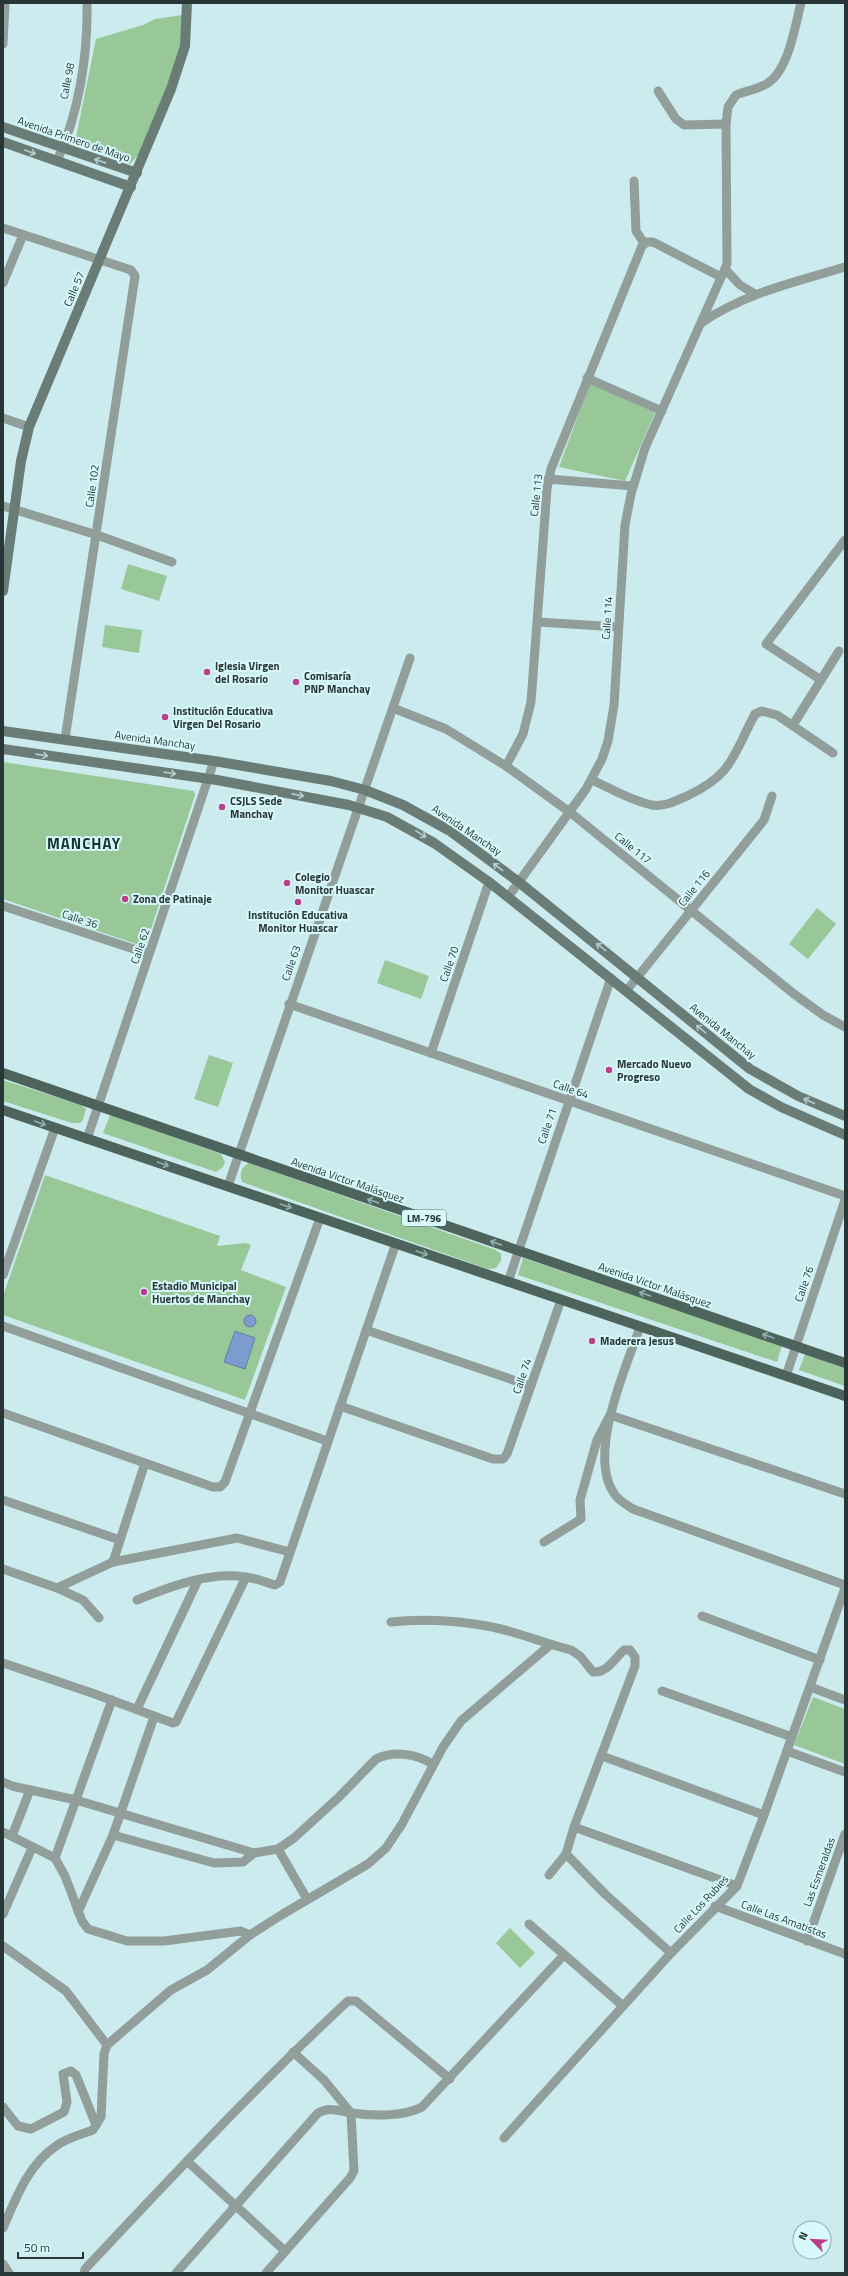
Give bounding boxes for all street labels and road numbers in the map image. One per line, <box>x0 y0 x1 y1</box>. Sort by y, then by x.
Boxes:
street label: Calle 98 <box>56 61 78 101</box>
street label: Avenida Primero de Mayo <box>16 112 133 166</box>
street label: Calle 57 <box>59 269 89 309</box>
street label: Calle 102 <box>81 464 103 508</box>
street label: Calle 113 <box>526 473 546 517</box>
street label: Calle 114 <box>598 596 616 640</box>
street label: Avenida Manchay <box>114 726 197 754</box>
street label: Avenida Manchay <box>429 801 506 860</box>
street label: Calle 117 <box>611 828 655 868</box>
street label: Calle 116 <box>674 866 714 910</box>
street label: Calle 36 <box>60 906 100 932</box>
street label: Calle 62 <box>126 926 154 966</box>
street label: Calle 63 <box>277 943 305 983</box>
street label: Calle 70 <box>435 944 463 984</box>
street label: Avenida Manchay <box>686 999 760 1063</box>
street label: Calle 64 <box>551 1075 591 1103</box>
street label: Calle 71 <box>533 1106 561 1146</box>
street label: Avenida Victor Malásquez <box>289 1153 407 1207</box>
road number: LM-796 <box>402 1210 446 1226</box>
street label: Avenida Victor Malásquez <box>596 1258 714 1312</box>
street label: Calle 76 <box>790 1264 818 1304</box>
street label: Calle 74 <box>508 1356 536 1396</box>
street label: Las Esmeraldas <box>799 1835 839 1909</box>
street label: Calle Los Rubies <box>670 1871 732 1937</box>
street label: Calle Las Amatistas <box>739 1896 829 1942</box>

